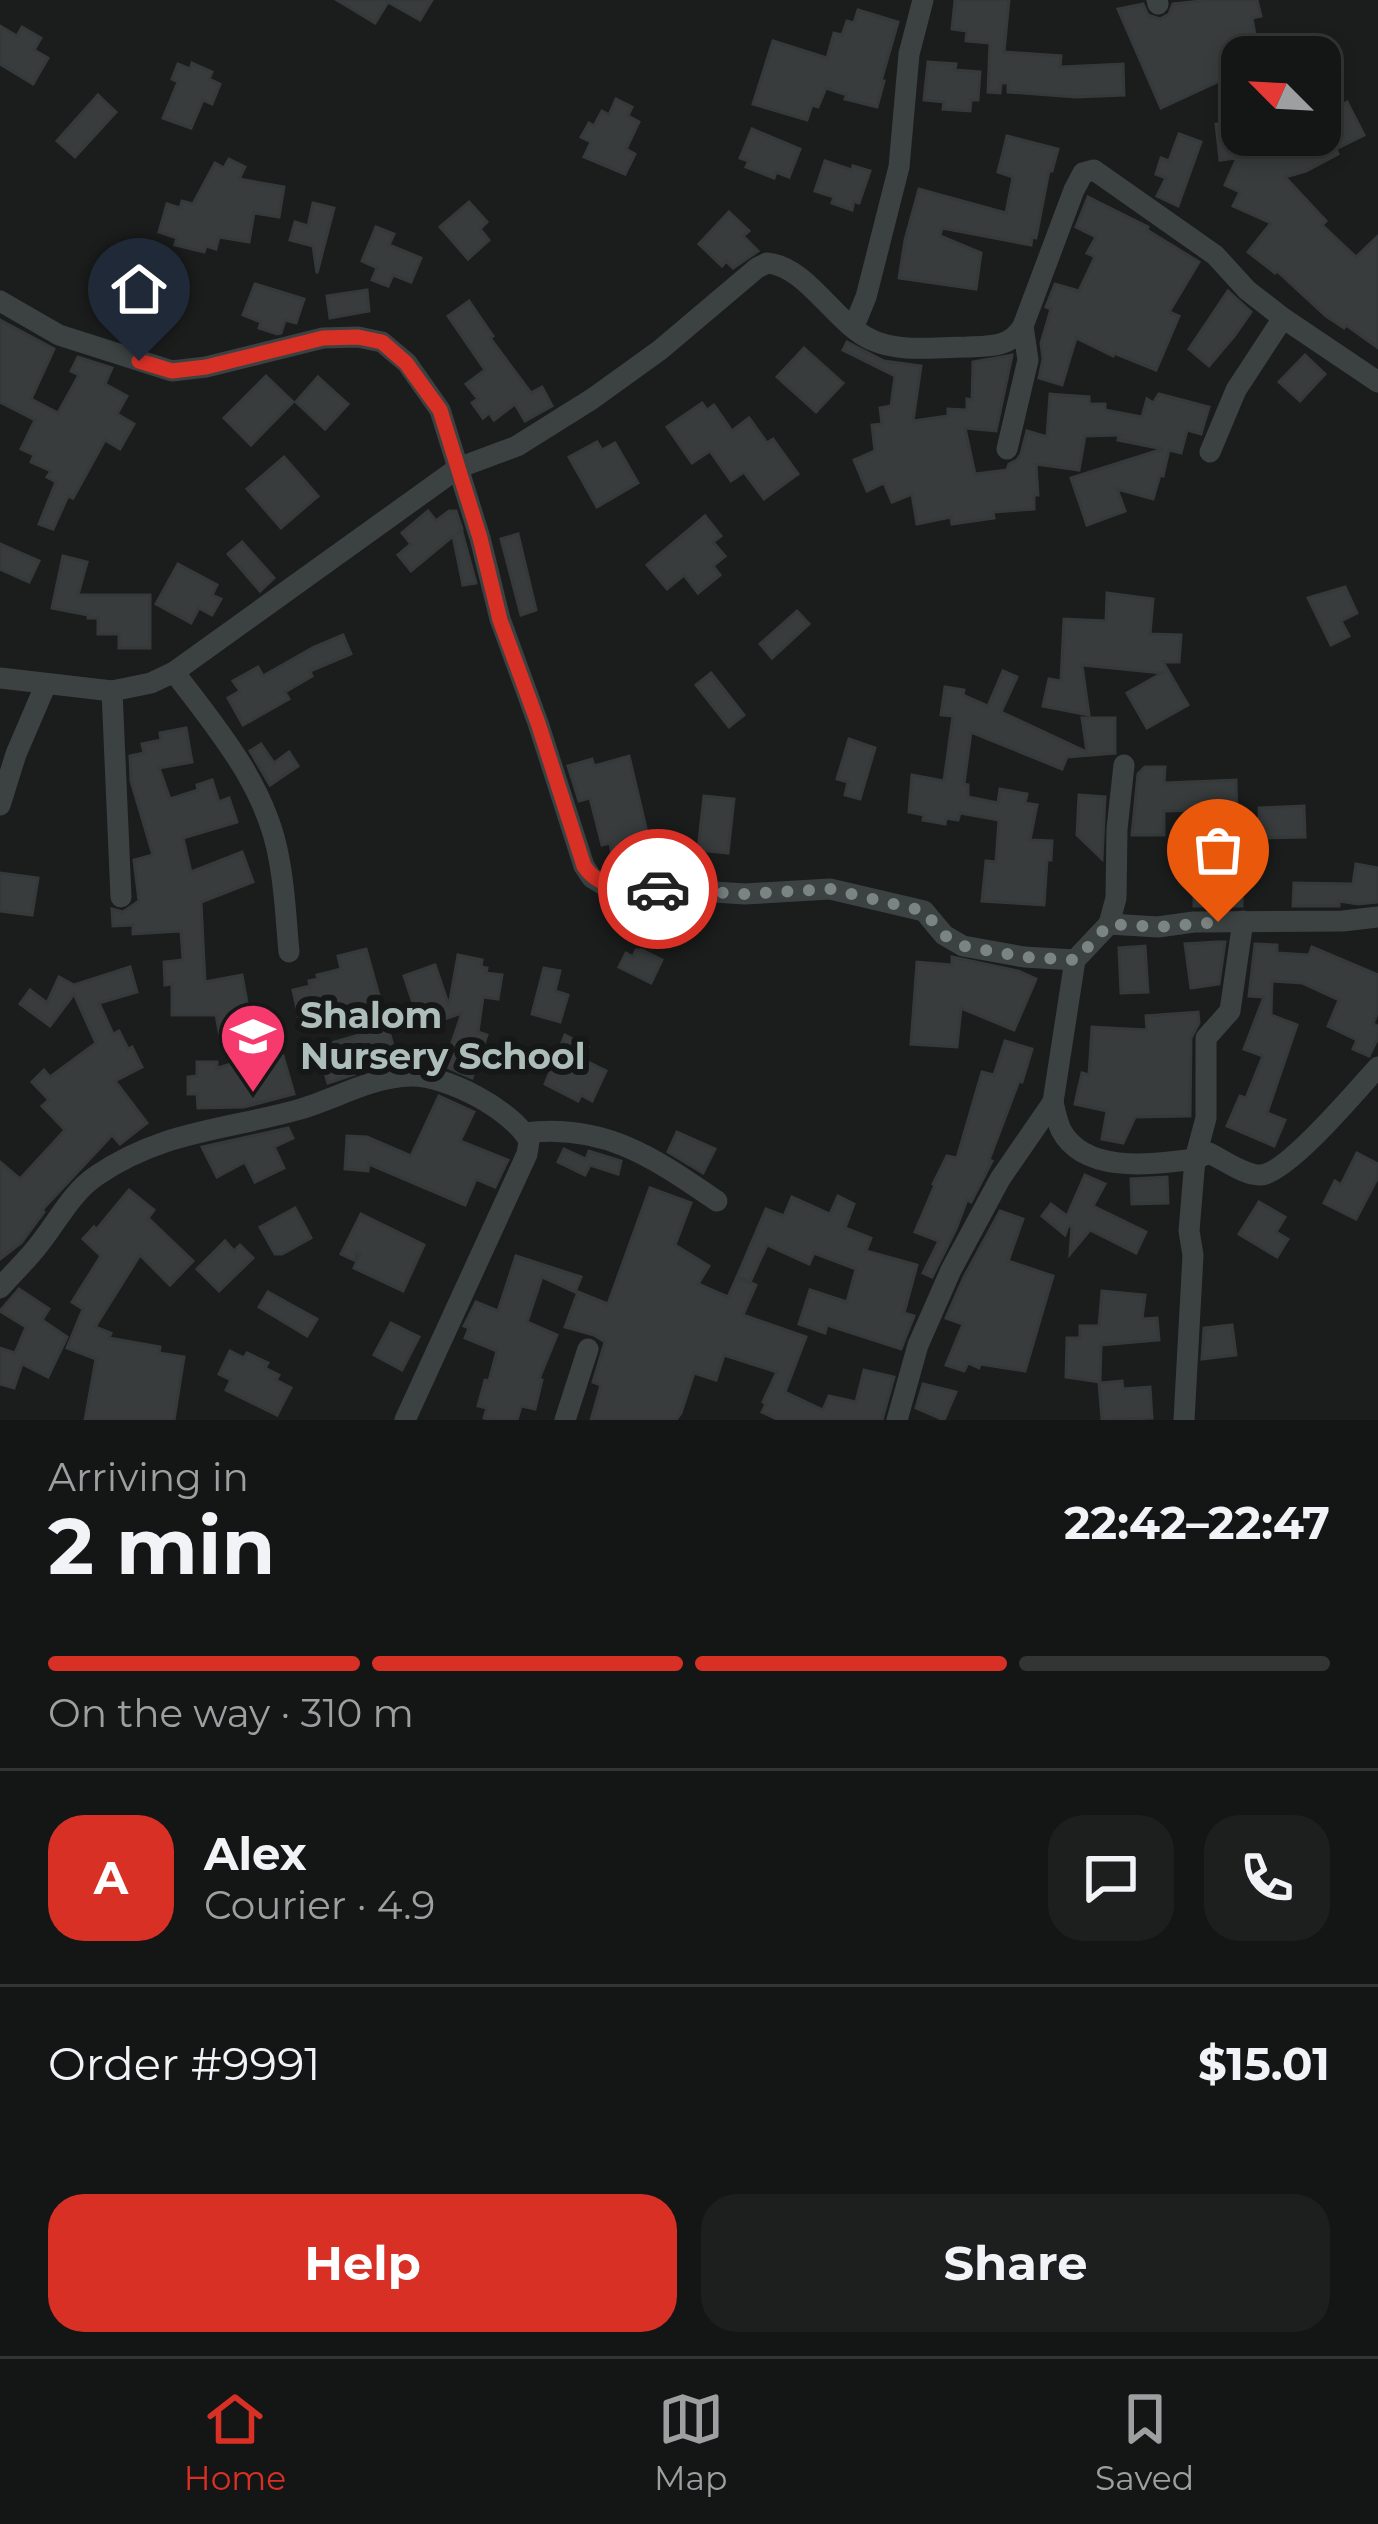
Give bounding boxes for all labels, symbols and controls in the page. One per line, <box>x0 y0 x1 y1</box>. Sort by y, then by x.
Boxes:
north arrow <box>1221 36 1341 156</box>
map controls <box>1221 36 1341 156</box>
pin <box>88 238 190 361</box>
icon: home <box>106 256 172 322</box>
pin <box>1167 799 1269 922</box>
icon: bag <box>1185 817 1251 883</box>
courier <box>598 829 718 949</box>
icon: car <box>625 856 691 922</box>
place label: Shalom Nursery School <box>300 993 586 1078</box>
school or university icon: Shalom Nursery School <box>218 1001 288 1095</box>
text: Arriving in <box>48 1453 249 1501</box>
text: 22:42–22:47 <box>1064 1495 1330 1550</box>
text: 2 min <box>48 1498 275 1594</box>
text: On the way · 310 m <box>48 1689 414 1737</box>
button: chat <box>1048 1815 1174 1941</box>
button: phone <box>1204 1815 1330 1941</box>
text: Alex <box>204 1826 307 1881</box>
text: A <box>94 1850 128 1905</box>
text: Courier · 4.9 <box>204 1881 435 1929</box>
text: Order #9991 <box>48 2036 321 2091</box>
text: $15.01 <box>1198 2036 1330 2091</box>
button: Help <box>48 2194 677 2332</box>
button: Share <box>701 2194 1330 2332</box>
tab: Home <box>184 2386 286 2498</box>
tab: Map <box>654 2386 727 2498</box>
tab: Saved <box>1095 2386 1194 2498</box>

